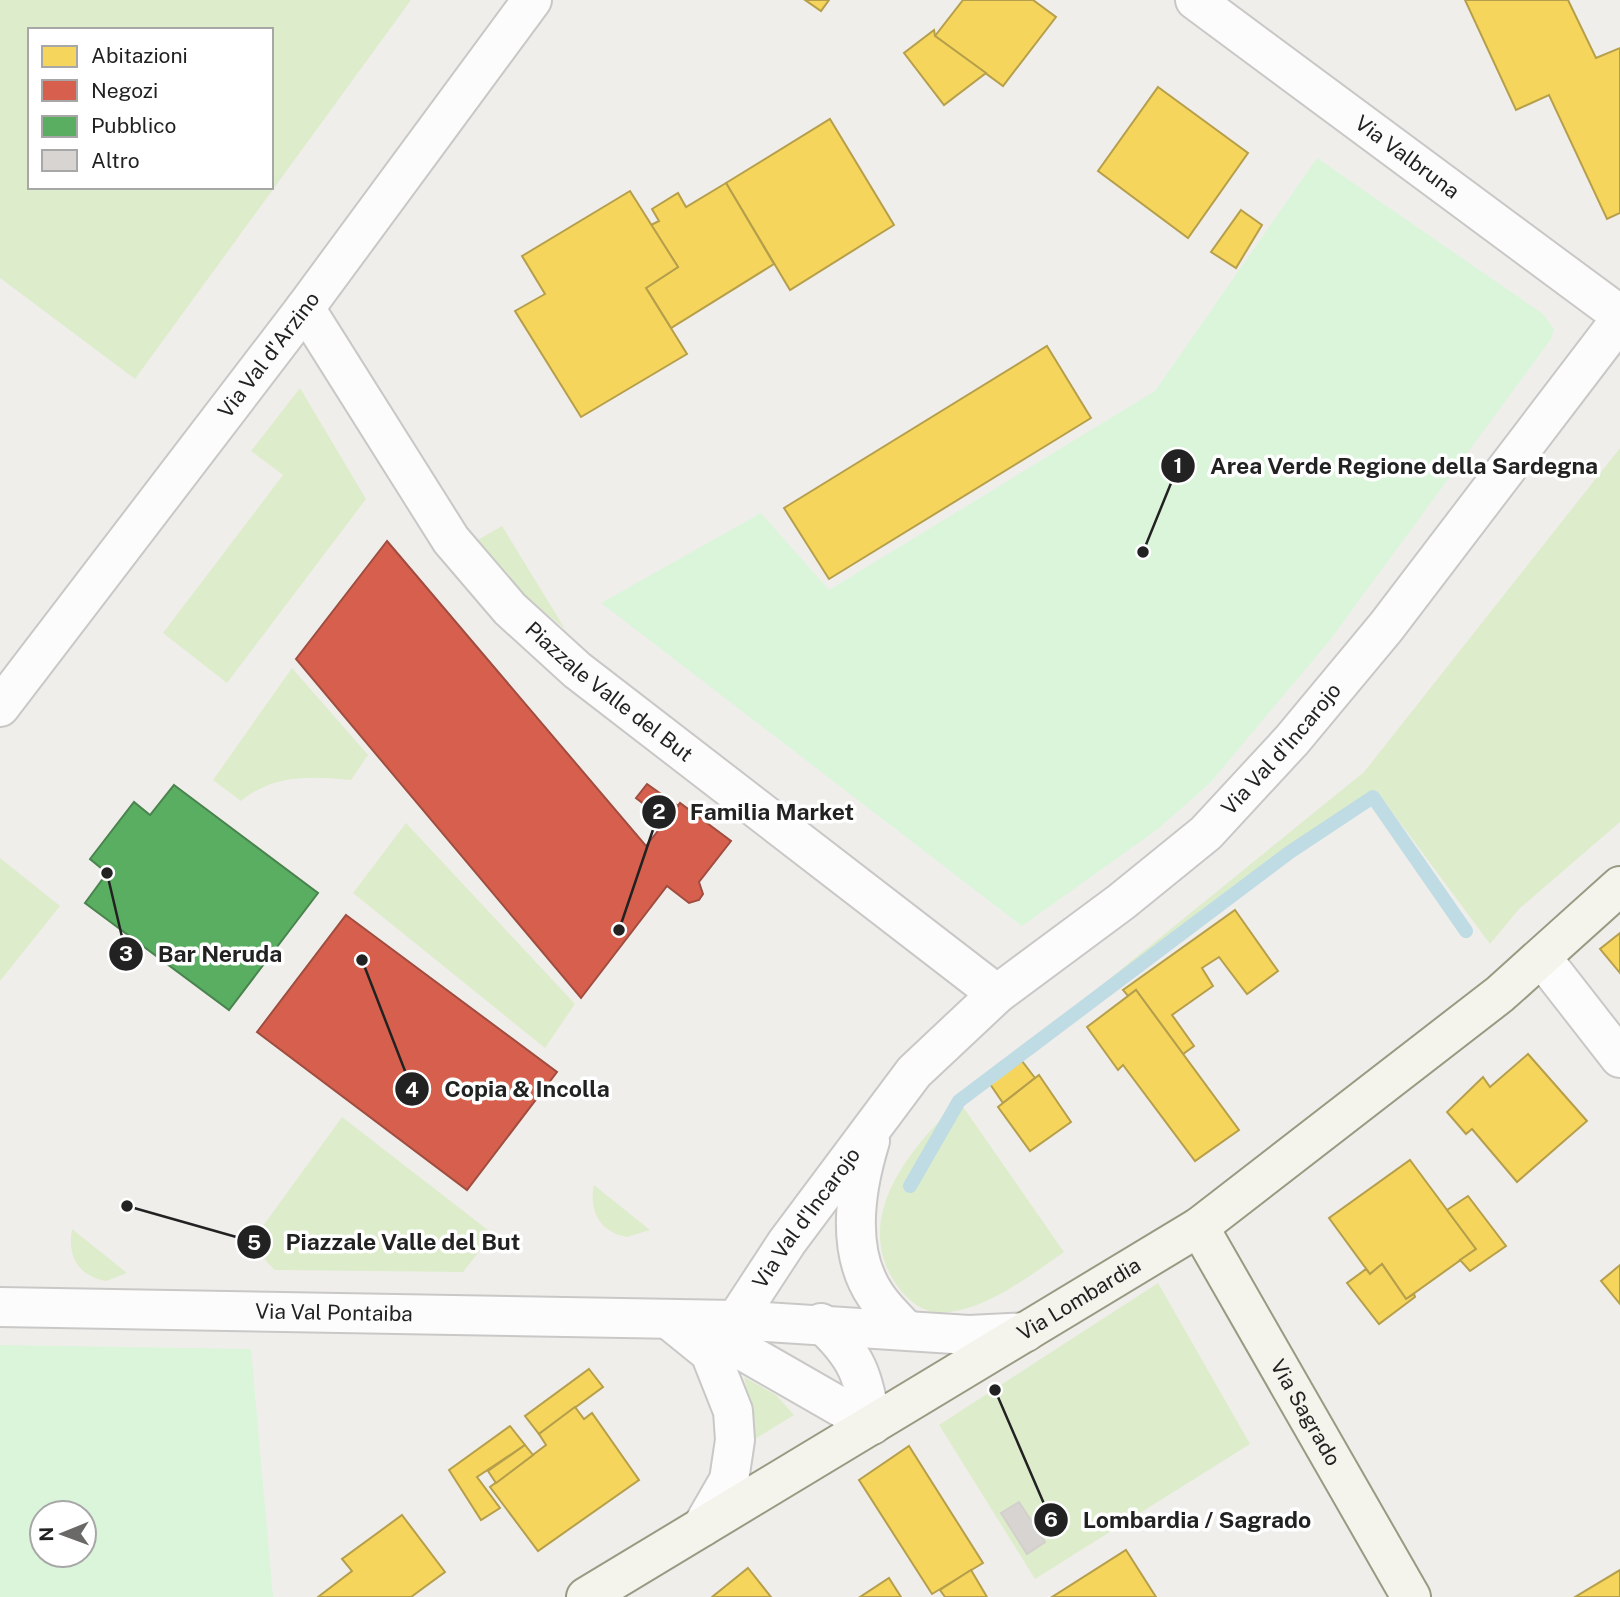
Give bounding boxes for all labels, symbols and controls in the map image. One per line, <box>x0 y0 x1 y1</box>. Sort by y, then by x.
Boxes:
legend <box>28 28 273 189</box>
text: Abitazioni <box>91 43 188 68</box>
text: Negozi <box>91 78 158 103</box>
street label: Via Valbruna <box>1350 110 1464 204</box>
text: Pubblico <box>91 113 176 138</box>
text: Altro <box>91 148 140 173</box>
street label: Via Val d'Arzino <box>213 287 325 423</box>
callout: Area Verde Regione della Sardegna <box>1160 444 1612 488</box>
text: Area Verde Regione della Sardegna <box>1210 452 1598 479</box>
text: 1 <box>1174 453 1183 478</box>
street label: Piazzale Valle del But <box>520 616 698 767</box>
street label: Via Val d'Incarojo <box>1216 678 1346 820</box>
callout: Familia Market <box>641 790 868 834</box>
text: Familia Market <box>690 798 854 825</box>
text: 2 <box>652 799 666 824</box>
callout: Bar Neruda <box>109 932 296 976</box>
text: Bar Neruda <box>158 940 282 967</box>
text: 3 <box>119 941 133 966</box>
callout: Copia & Incolla <box>395 1067 623 1111</box>
text: Copia & Incolla <box>444 1075 610 1102</box>
text: 4 <box>405 1077 419 1102</box>
street label: Via Val d'Incarojo <box>747 1142 865 1293</box>
callout: Piazzale Valle del But <box>237 1220 535 1264</box>
text: Piazzale Valle del But <box>286 1228 520 1255</box>
text: 5 <box>247 1230 261 1255</box>
street label: Via Lombardia <box>1013 1252 1145 1346</box>
street label: Via Val Pontaiba <box>255 1299 413 1326</box>
street label: Via Sagrado <box>1265 1355 1346 1470</box>
callout: Lombardia / Sagrado <box>1034 1498 1325 1542</box>
north arrow <box>28 1499 98 1569</box>
text: Lombardia / Sagrado <box>1083 1506 1311 1533</box>
text: 6 <box>1044 1507 1058 1532</box>
text: N <box>35 1527 57 1542</box>

